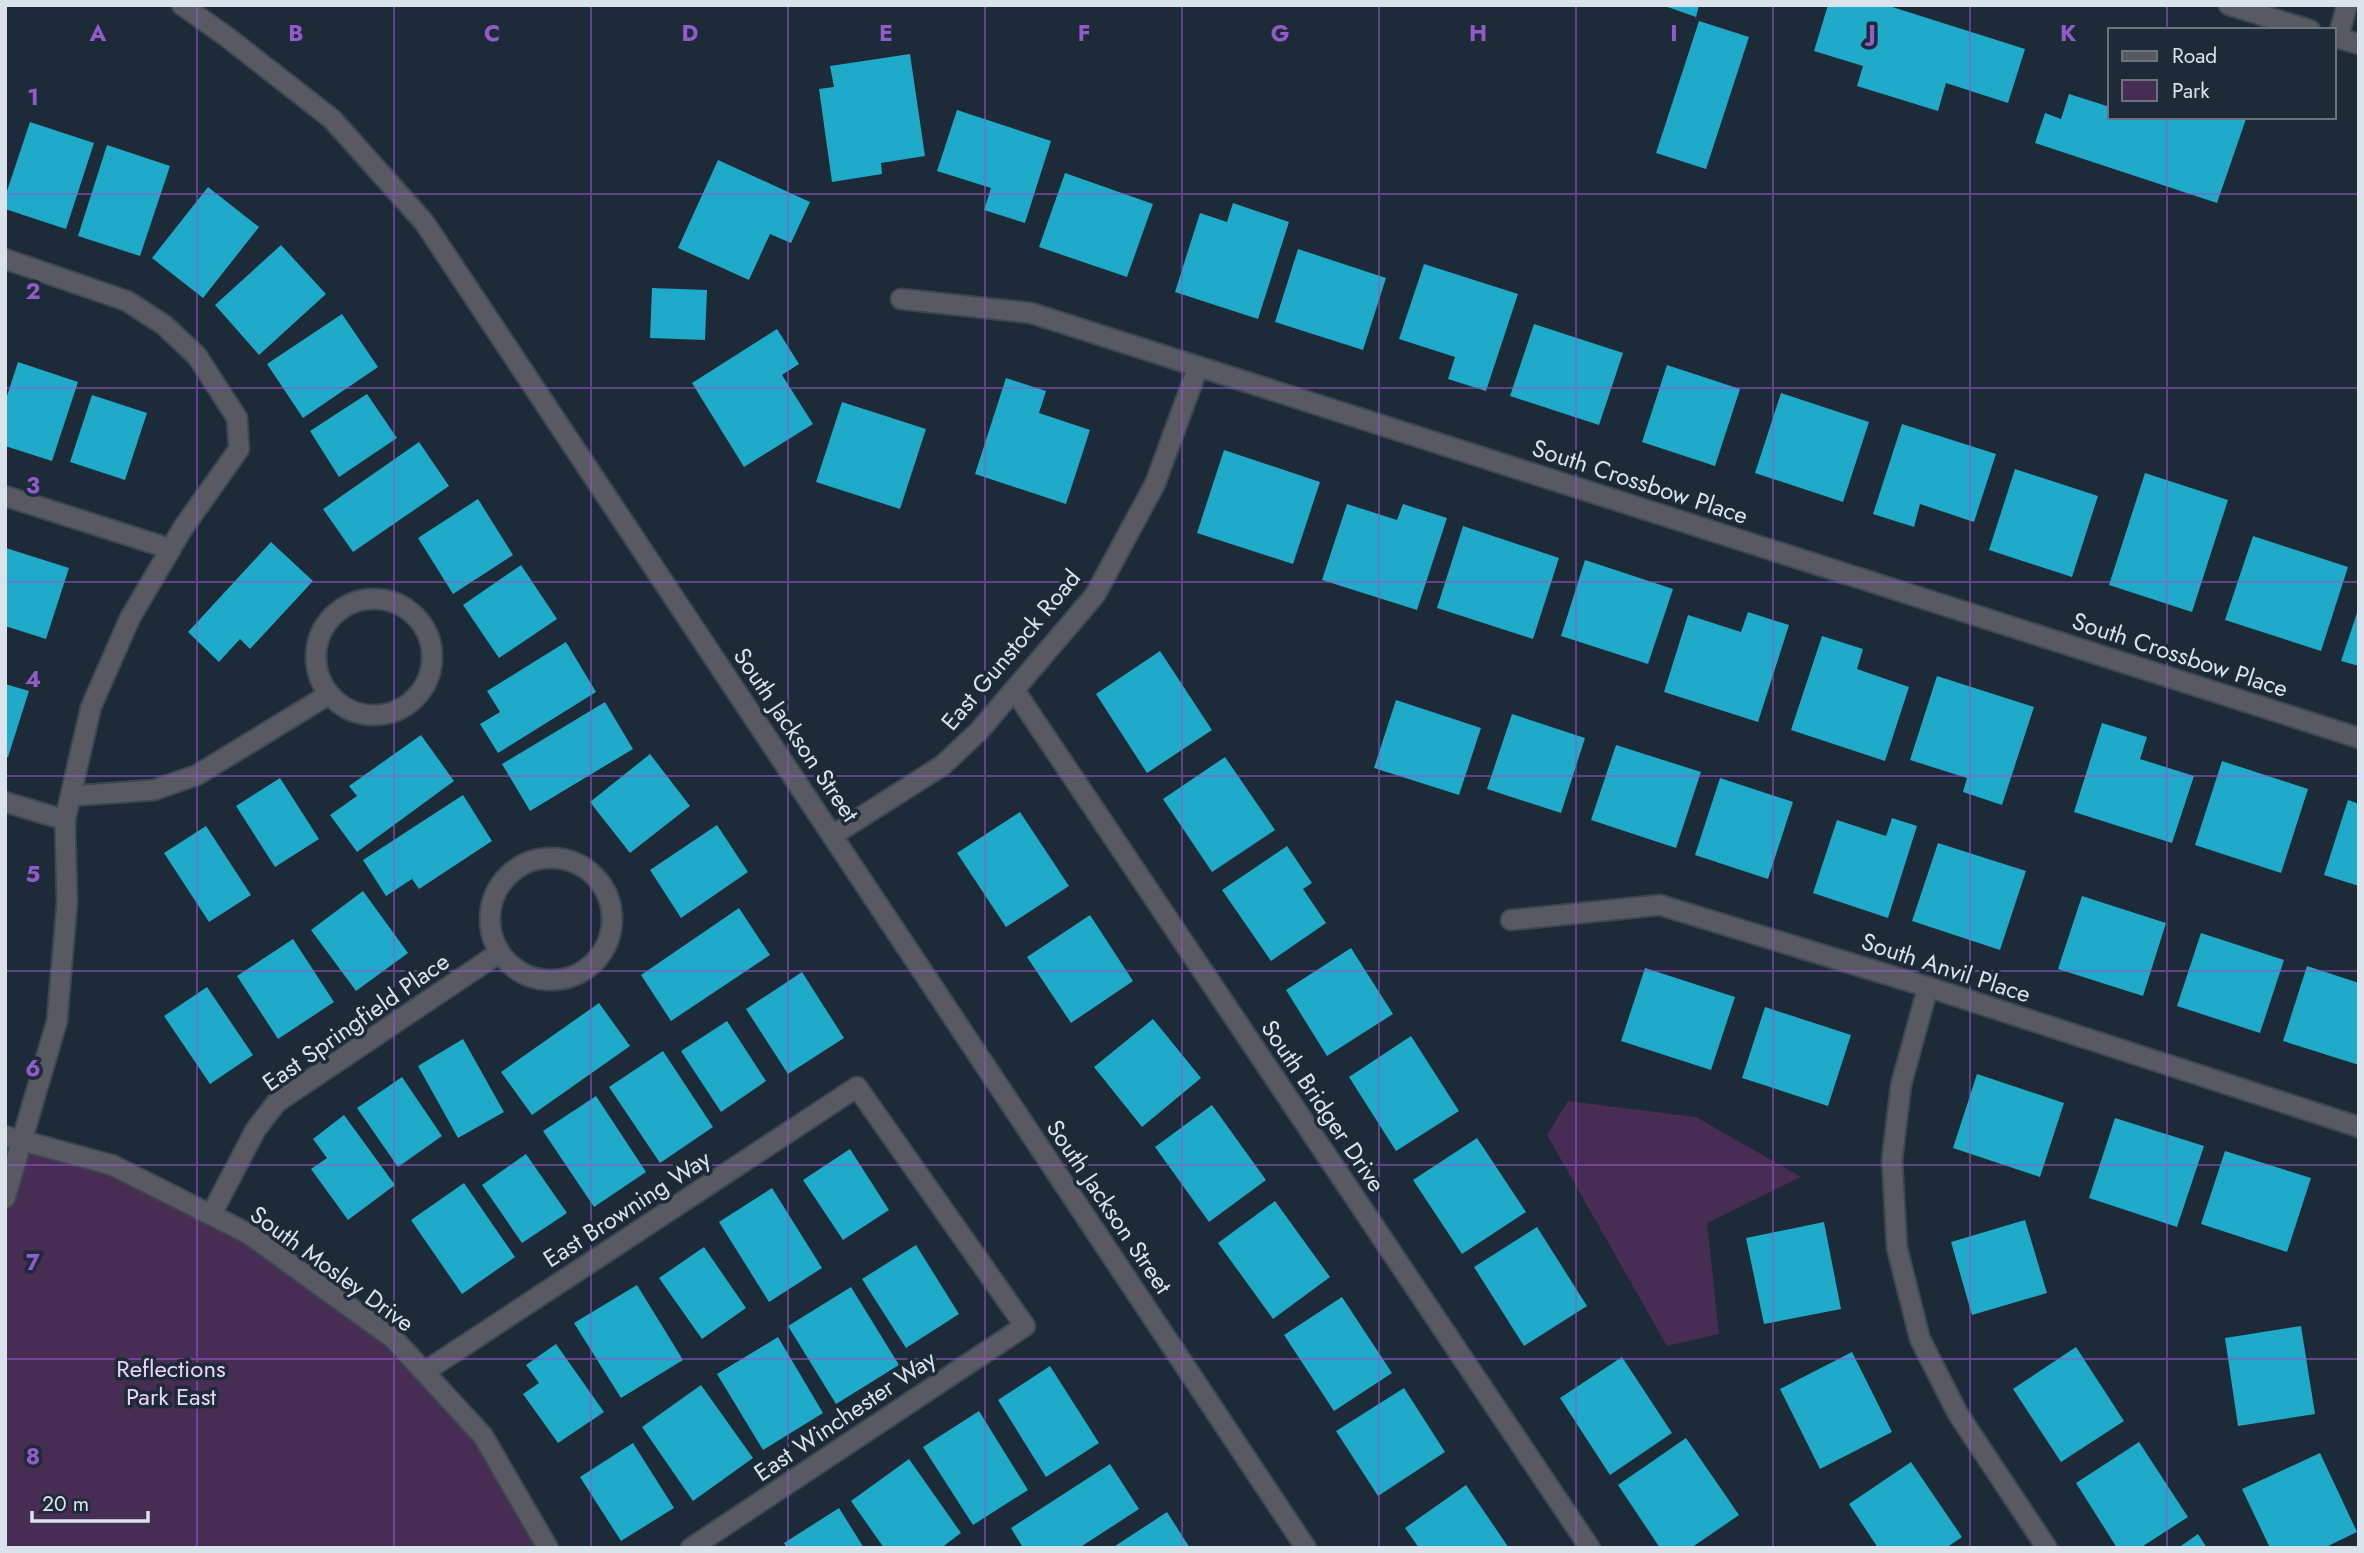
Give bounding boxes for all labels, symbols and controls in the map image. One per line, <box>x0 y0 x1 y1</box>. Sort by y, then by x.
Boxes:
text: A <box>89 16 107 50</box>
text: B <box>288 16 304 50</box>
text: C <box>484 16 500 50</box>
text: D <box>682 16 699 50</box>
text: E <box>879 16 893 50</box>
text: F <box>1078 16 1090 50</box>
text: G <box>1271 16 1289 50</box>
text: H <box>1469 16 1487 50</box>
text: I <box>1670 16 1678 50</box>
text: J <box>1864 16 1876 50</box>
text: K <box>2060 16 2077 50</box>
legend <box>2108 28 2336 119</box>
text: Road <box>2172 41 2217 71</box>
text: Park <box>2172 76 2210 106</box>
text: 1 <box>27 80 39 114</box>
text: 2 <box>25 274 41 308</box>
street label: South Crossbow Place <box>1528 430 1753 533</box>
text: 3 <box>26 468 40 502</box>
street label: East Gunstock Road <box>933 562 1089 738</box>
street label: South Crossbow Place <box>2068 603 2293 706</box>
street label: South Jackson Street <box>725 641 868 829</box>
text: 4 <box>25 662 41 696</box>
text: 5 <box>26 857 40 891</box>
street label: South Anvil Place <box>1857 924 2035 1011</box>
street label: East Springfield Place <box>255 944 456 1099</box>
street label: South Bridger Drive <box>1253 1013 1394 1199</box>
text: 6 <box>25 1051 41 1085</box>
street label: South Jackson Street <box>1038 1113 1181 1301</box>
street label: East Browning Way <box>536 1141 718 1276</box>
street label: South Mosley Drive <box>243 1197 422 1340</box>
text: 7 <box>26 1245 40 1279</box>
street label: East Winchester Way <box>747 1341 943 1490</box>
park label: Reflections Park East <box>116 1351 226 1414</box>
text: 8 <box>26 1439 40 1473</box>
scale bar <box>32 1480 147 1524</box>
text: 20 m <box>42 1489 89 1519</box>

